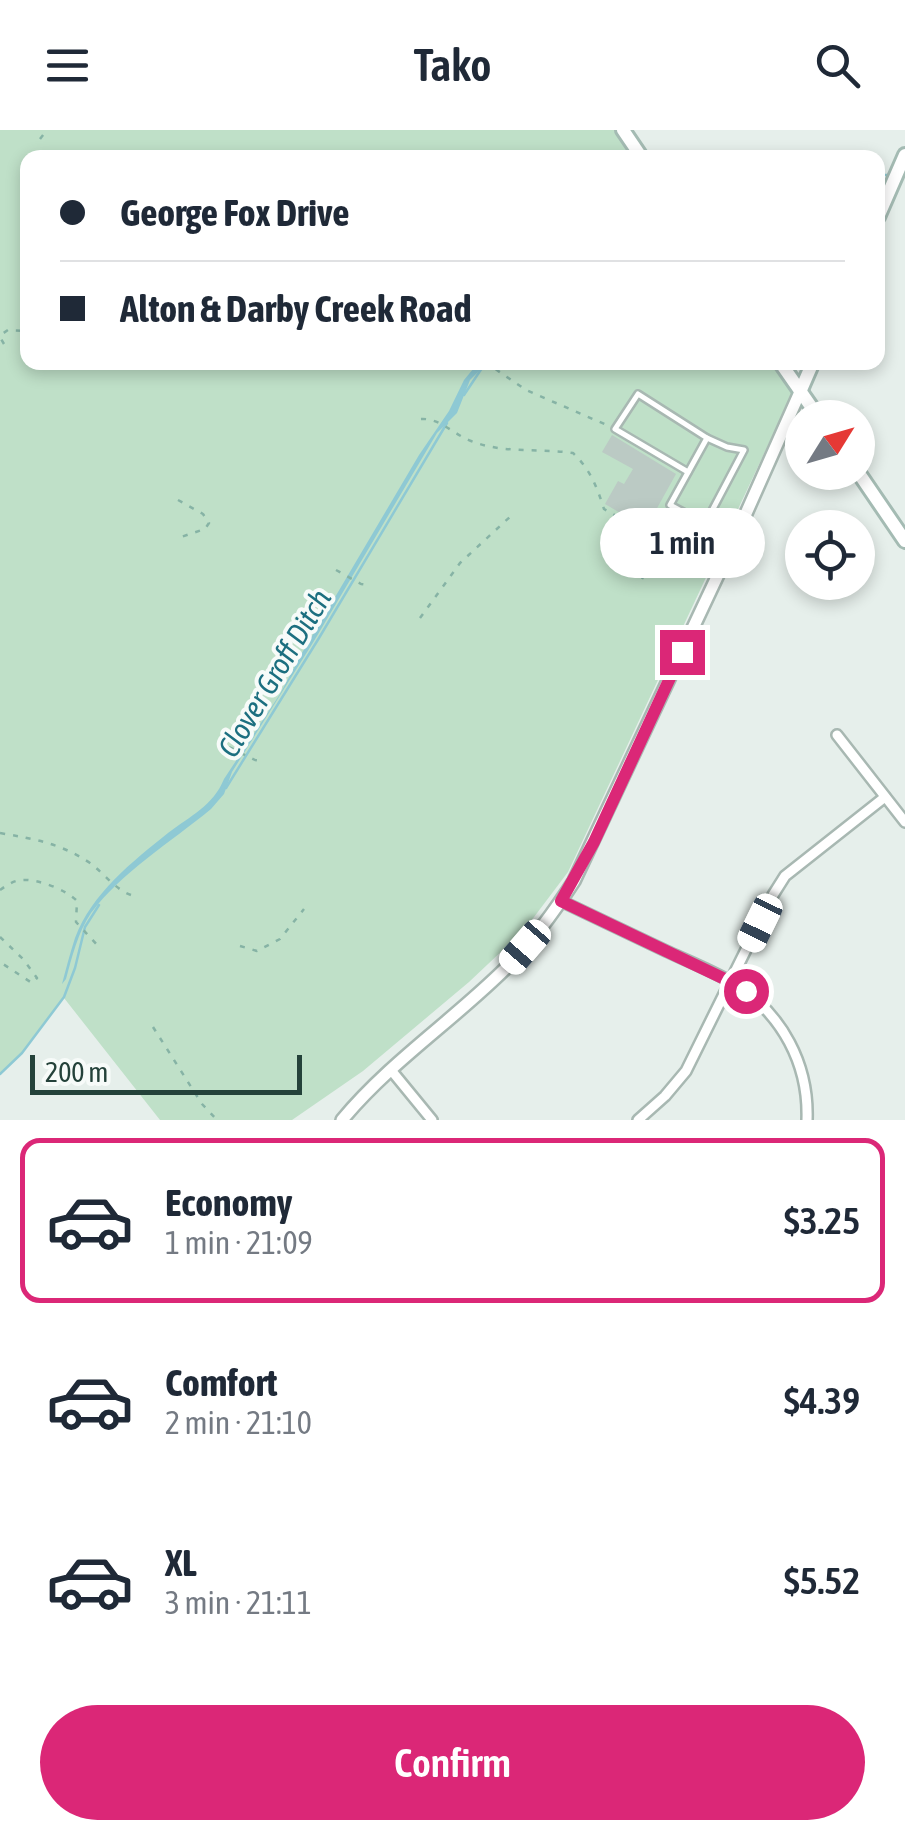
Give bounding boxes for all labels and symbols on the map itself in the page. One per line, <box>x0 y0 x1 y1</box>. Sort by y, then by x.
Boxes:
north arrow <box>785 400 875 490</box>
callout: 1 min <box>600 507 764 577</box>
water label: Clover Groff Ditch <box>211 583 337 763</box>
route end <box>660 630 705 675</box>
car <box>733 889 787 957</box>
car <box>494 915 556 979</box>
route start <box>724 969 769 1014</box>
scale bar <box>30 1050 302 1094</box>

